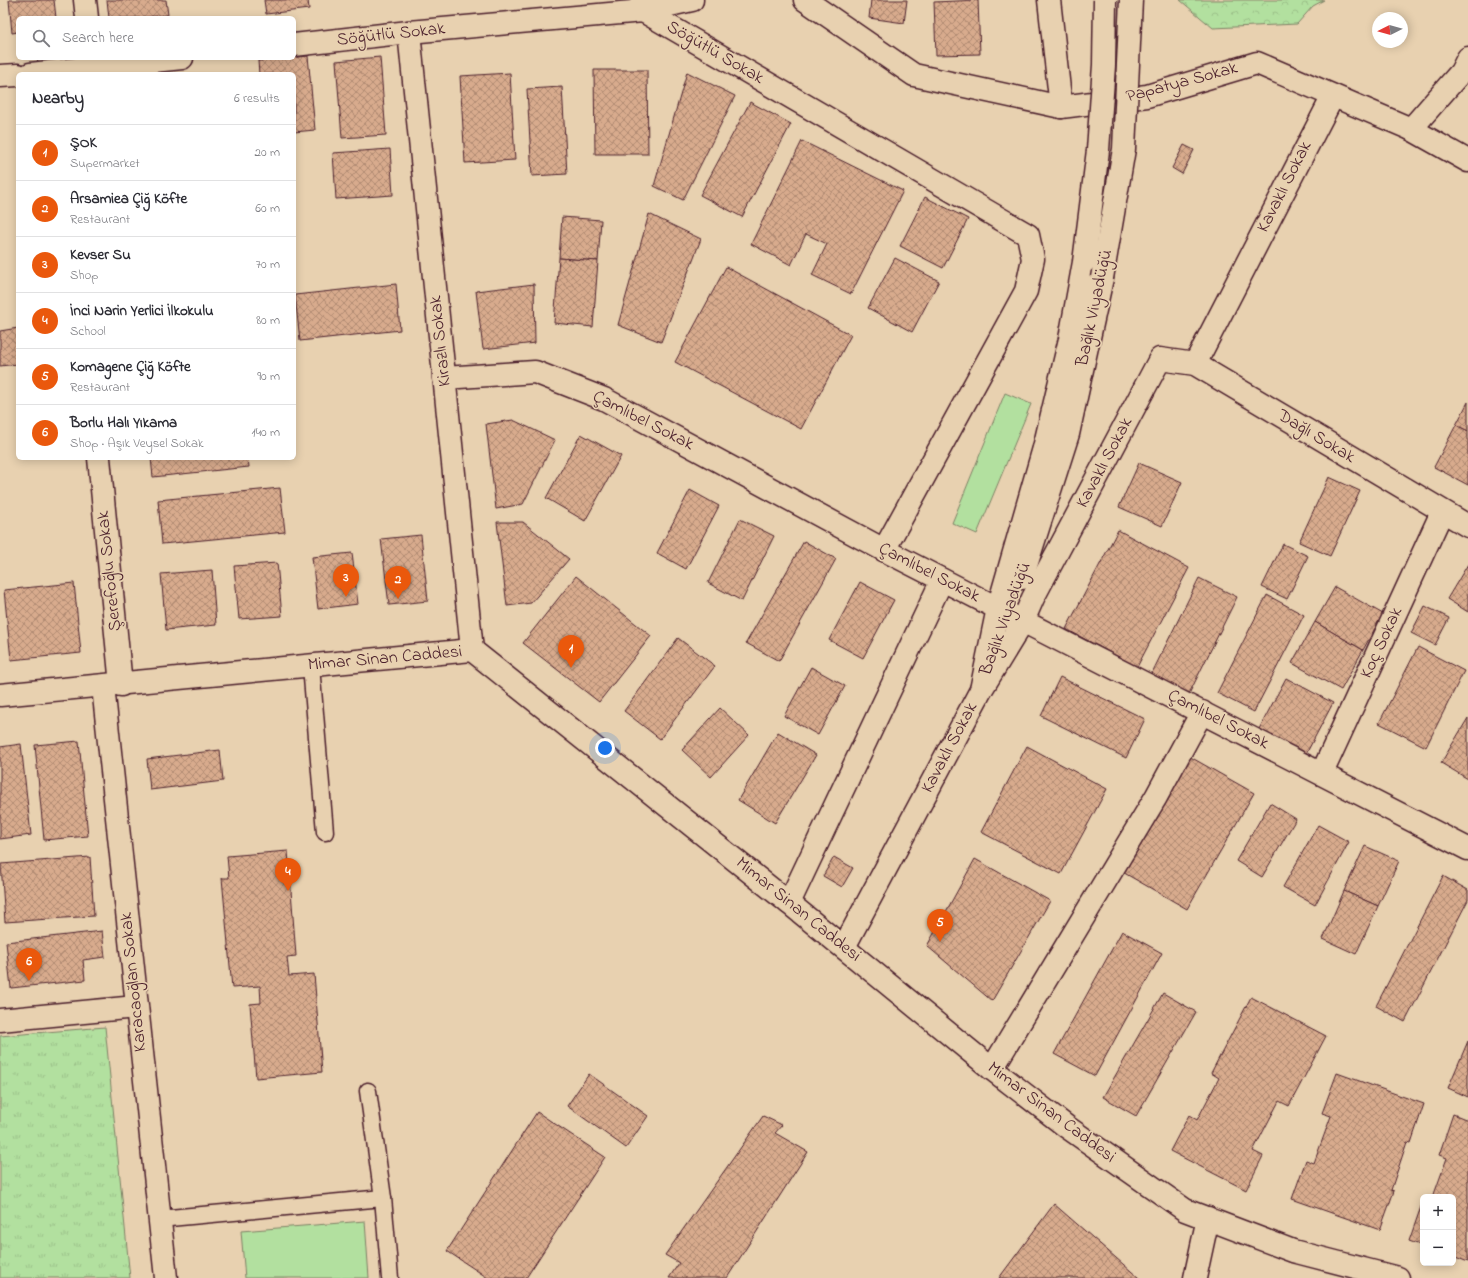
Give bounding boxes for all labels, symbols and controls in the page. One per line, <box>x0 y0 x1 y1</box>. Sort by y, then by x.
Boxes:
north arrow <box>1372 12 1408 48</box>
street label: Söğütlü Sokak <box>661 15 769 92</box>
search box <box>16 16 296 60</box>
street label: Söğütlü Sokak <box>335 16 447 55</box>
icon: search <box>30 27 52 49</box>
text: Search here <box>62 27 134 49</box>
street label: Papatya Sokak <box>1123 56 1241 110</box>
text: Nearby <box>32 86 84 111</box>
text: 6 results <box>234 89 280 108</box>
text: ŞOK <box>70 132 97 154</box>
street label: Kavaklı Sokak <box>1251 137 1319 237</box>
text: 1 <box>43 143 47 162</box>
text: 20 m <box>255 143 280 162</box>
text: Supermarket <box>70 154 140 173</box>
text: Arsamiea Çiğ Köfte <box>70 188 187 210</box>
text: 2 <box>42 199 48 218</box>
text: 60 m <box>255 199 280 218</box>
text: Restaurant <box>70 210 130 229</box>
text: Kevser Su <box>70 244 131 266</box>
street label: Bağlık Viyadüğü <box>1070 247 1121 370</box>
text: 3 <box>42 255 48 274</box>
text: 70 m <box>256 255 280 274</box>
text: Shop <box>70 266 98 285</box>
street label: Kirazlı Sokak <box>423 294 459 388</box>
text: İnci Narin Yerlici İlkokulu <box>70 300 213 322</box>
text: 4 <box>42 311 48 330</box>
text: 80 m <box>256 311 280 330</box>
text: School <box>70 322 106 341</box>
text: Komagene Çiğ Köfte <box>70 356 191 378</box>
text: 5 <box>41 367 49 386</box>
text: 90 m <box>257 367 280 386</box>
text: Restaurant <box>70 378 130 397</box>
street label: Çamlıbel Sokak <box>588 384 698 458</box>
street label: Dağlı Sokak <box>1271 403 1360 471</box>
text: Borlu Halı Yıkama <box>70 412 177 434</box>
street label: Kavaklı Sokak <box>1070 413 1140 513</box>
text: 6 <box>42 423 48 442</box>
text: 140 m <box>252 423 280 442</box>
text: Shop · Aşık Veysel Sokak <box>70 434 204 453</box>
street label: Şerefoğlu Sokak <box>91 509 130 632</box>
street label: Çamlıbel Sokak <box>874 536 984 610</box>
street label: Bağlık Viyadüğü <box>973 559 1039 681</box>
pin: 3 <box>333 564 359 597</box>
pin: 2 <box>385 566 411 599</box>
street label: Koç Sokak <box>1354 603 1410 683</box>
pin: 1 <box>558 635 584 668</box>
street label: Mimar Sinan Caddesi <box>307 639 463 679</box>
street label: Çamlıbel Sokak <box>1163 683 1273 757</box>
street label: Kavaklı Sokak <box>915 698 985 798</box>
your location <box>595 738 615 758</box>
street label: Mimar Sinan Caddesi <box>730 851 866 969</box>
pin: 4 <box>275 858 301 891</box>
pin: 5 <box>927 909 953 942</box>
street label: Karacaoğlan Sokak <box>114 911 155 1053</box>
pin: 6 <box>16 948 42 981</box>
street label: Mimar Sinan Caddesi <box>981 1056 1121 1170</box>
map controls <box>1420 1194 1456 1266</box>
button: + <box>1420 1194 1456 1230</box>
button: − <box>1420 1230 1456 1266</box>

